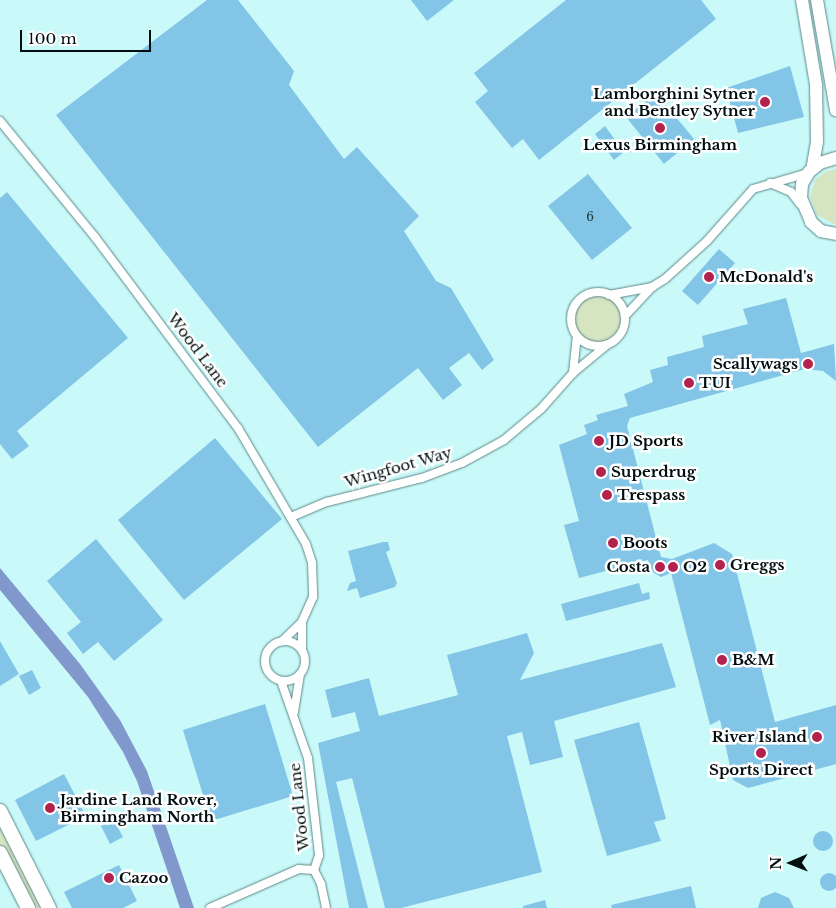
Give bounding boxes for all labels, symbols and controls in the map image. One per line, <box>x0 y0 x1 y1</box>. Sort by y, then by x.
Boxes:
scale bar <box>22 20 154 52</box>
text: 100 m <box>28 29 77 48</box>
place label: Lamborghini Sytner and Bentley Sytner <box>593 84 755 119</box>
marker: Lamborghini Sytner and Bentley Sytner <box>759 96 771 108</box>
marker: Lexus Birmingham <box>654 122 666 134</box>
place label: Lexus Birmingham <box>583 136 737 154</box>
house number: 6 <box>586 210 594 224</box>
place label: McDonald's <box>719 268 813 286</box>
marker: McDonald's <box>703 271 715 283</box>
street label: Wood Lane <box>164 309 232 391</box>
place label: Scallywags <box>713 355 798 373</box>
marker: Scallywags <box>802 358 814 370</box>
place label: TUI <box>699 374 731 392</box>
marker: TUI <box>683 377 695 389</box>
place label: JD Sports <box>609 432 683 450</box>
marker: JD Sports <box>593 435 605 447</box>
street label: Wingfoot Way <box>342 443 454 491</box>
place label: Superdrug <box>611 463 696 481</box>
marker: Superdrug <box>595 466 607 478</box>
place label: Trespass <box>617 486 685 504</box>
marker: Trespass <box>601 489 613 501</box>
place label: Boots <box>623 534 667 552</box>
marker: Boots <box>607 537 619 549</box>
place label: Greggs <box>730 556 785 574</box>
place label: Costa <box>606 558 650 576</box>
place label: O2 <box>683 558 707 576</box>
marker: Greggs <box>714 559 726 571</box>
marker: Costa <box>654 561 666 573</box>
marker: O2 <box>667 561 679 573</box>
place label: B&M <box>732 651 774 669</box>
marker: B&M <box>716 654 728 666</box>
place label: River Island <box>712 728 807 746</box>
marker: River Island <box>811 731 823 743</box>
marker: Sports Direct <box>755 747 767 759</box>
place label: Sports Direct <box>709 761 813 779</box>
street label: Wood Lane <box>285 762 313 852</box>
place label: Jardine Land Rover, Birmingham North <box>60 790 217 825</box>
marker: Jardine Land Rover, Birmingham North <box>44 802 56 814</box>
north arrow <box>766 838 816 888</box>
text: N <box>767 857 785 870</box>
place label: Cazoo <box>119 869 168 887</box>
marker: Cazoo <box>103 872 115 884</box>

